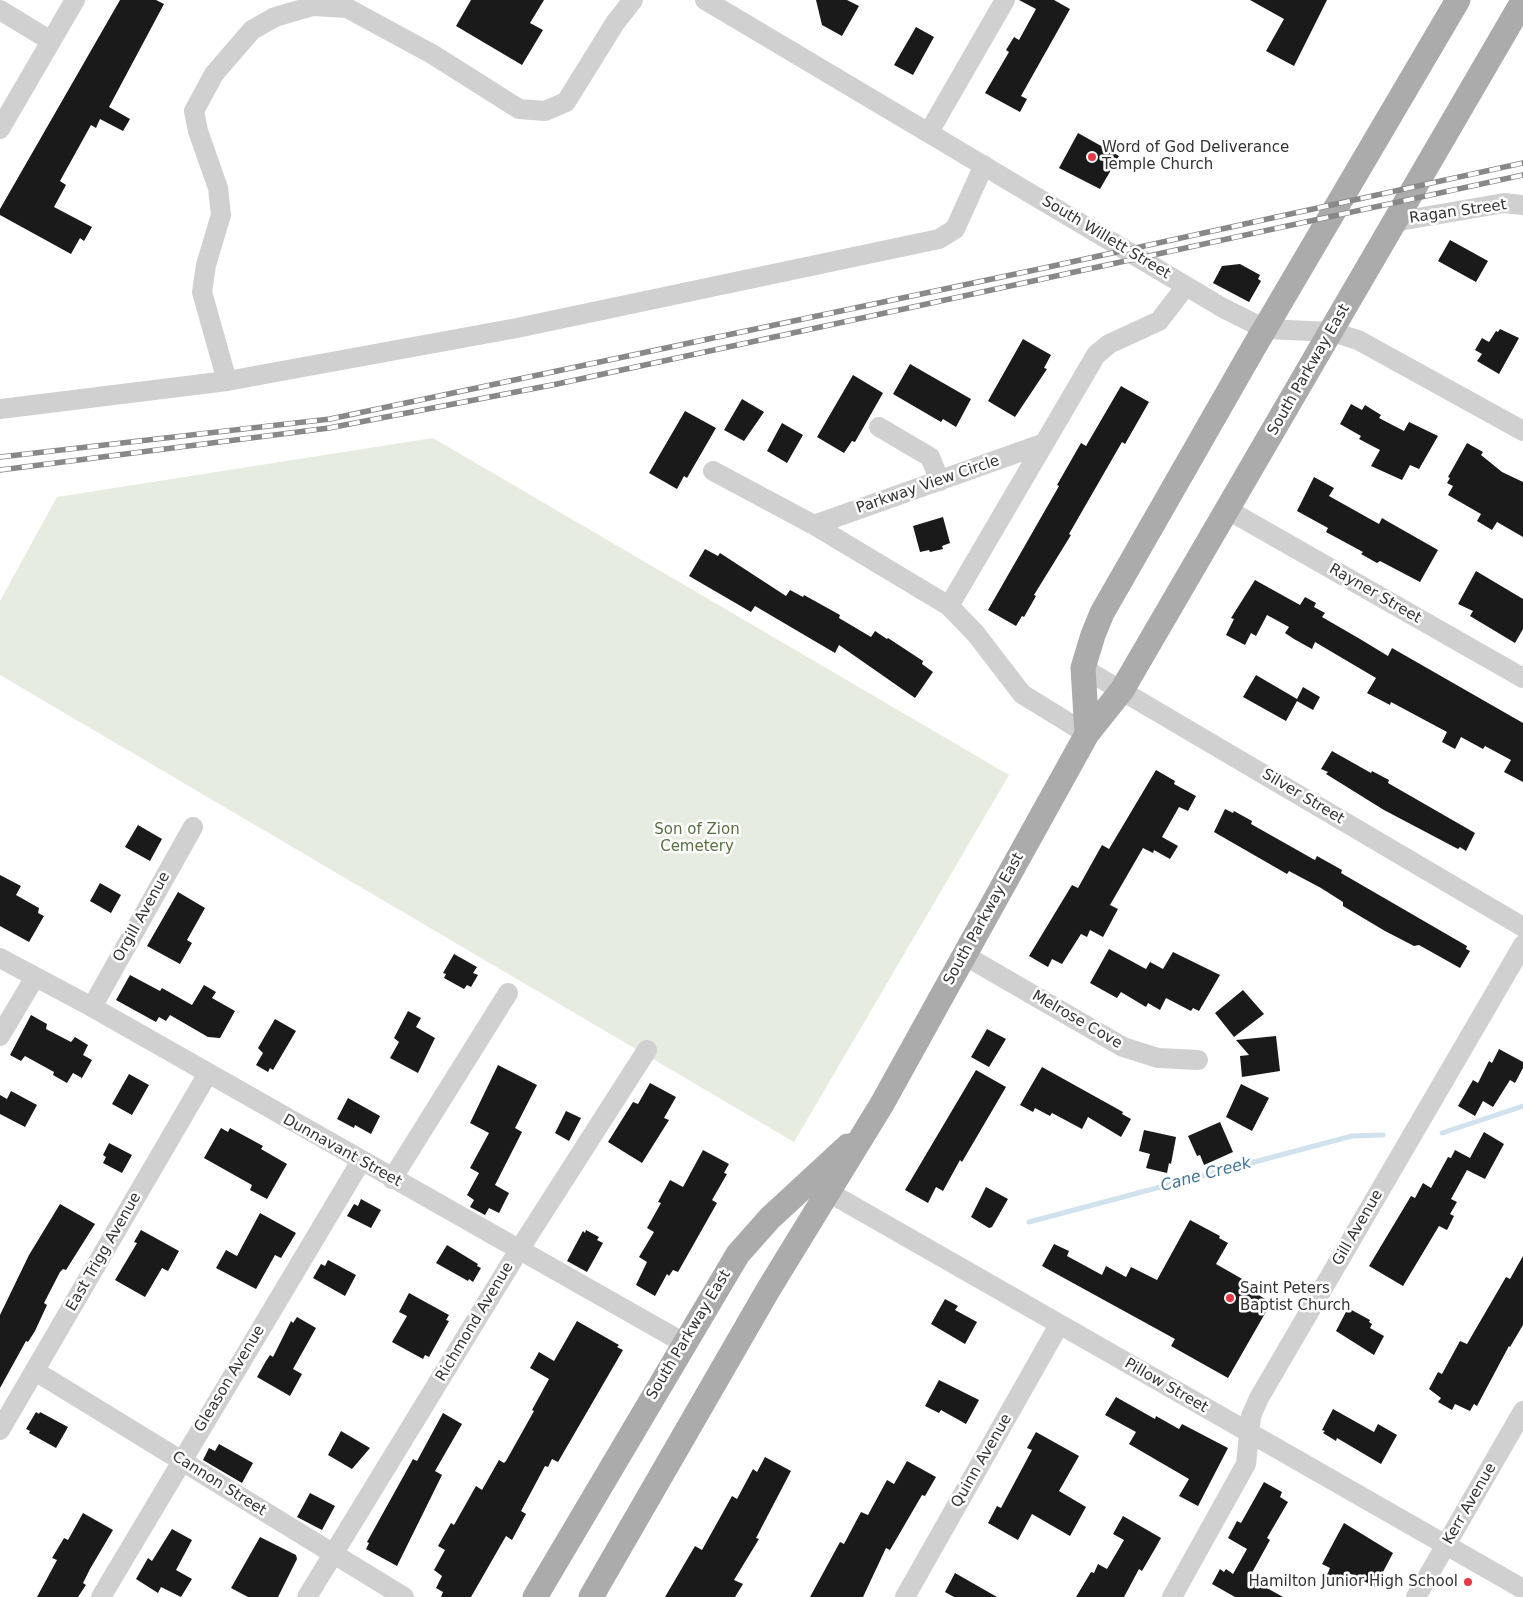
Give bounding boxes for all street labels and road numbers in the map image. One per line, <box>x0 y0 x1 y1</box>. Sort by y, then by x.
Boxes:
street label: South Willett Street <box>1038 193 1174 283</box>
street label: Ragan Street <box>1408 196 1508 228</box>
street label: South Parkway East <box>1264 301 1354 439</box>
street label: Parkway View Circle <box>854 452 1002 518</box>
street label: Rayner Street <box>1326 560 1424 628</box>
street label: Silver Street <box>1259 765 1347 829</box>
street label: South Parkway East <box>940 850 1028 988</box>
street label: Orgill Avenue <box>110 869 174 965</box>
street label: Melrose Cove <box>1029 987 1125 1053</box>
street label: Dunnavant Street <box>279 1111 405 1191</box>
street label: Gill Avenue <box>1329 1187 1387 1269</box>
street label: East Trigg Avenue <box>63 1189 145 1315</box>
street label: Richmond Avenue <box>432 1259 518 1385</box>
street label: South Parkway East <box>643 1267 735 1403</box>
street label: Gleason Avenue <box>191 1322 269 1436</box>
street label: Pillow Street <box>1121 1355 1211 1417</box>
street label: Quinn Avenue <box>948 1411 1016 1511</box>
street label: Cannon Street <box>169 1448 269 1520</box>
street label: Kerr Avenue <box>1439 1460 1501 1548</box>

